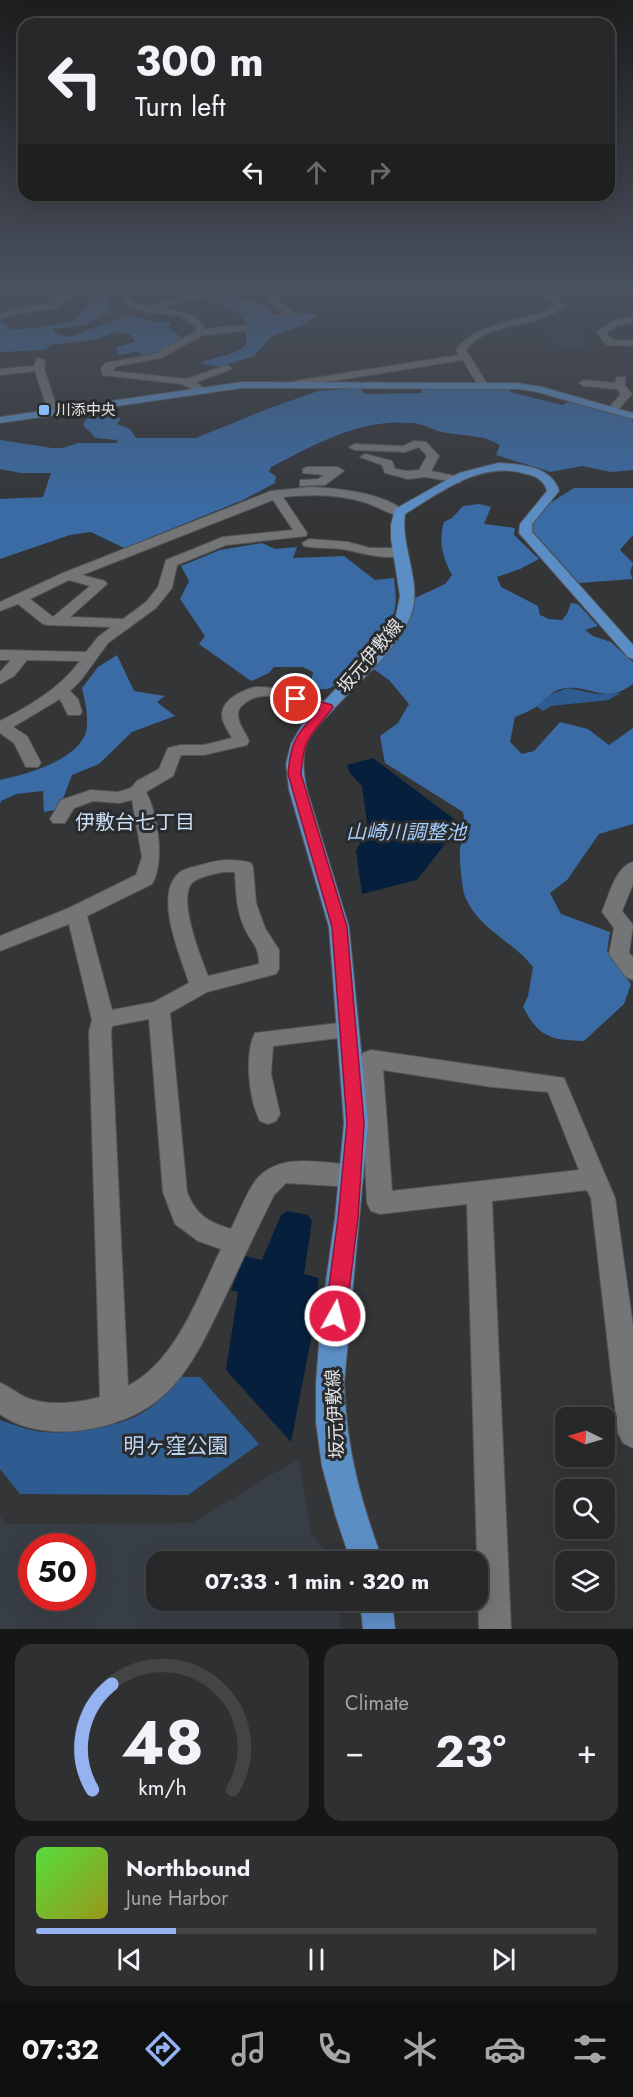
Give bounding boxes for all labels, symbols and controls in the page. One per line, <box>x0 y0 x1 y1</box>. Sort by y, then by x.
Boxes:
text: 300 m <box>135 31 264 92</box>
icon: left <box>36 42 114 120</box>
text: Turn left <box>135 87 225 126</box>
icon: left <box>237 156 270 189</box>
icon: ahead <box>300 156 333 189</box>
icon: right <box>363 156 396 189</box>
place label: 川添中央 <box>56 399 116 421</box>
marker: 川添中央 <box>37 403 51 417</box>
street label: 坂元伊敷線 <box>331 613 409 699</box>
pin <box>270 673 321 724</box>
icon: arrive <box>279 682 312 715</box>
district label: 伊敷台七丁目 <box>75 808 195 837</box>
water label: 山崎川調整池 <box>346 818 468 847</box>
position arrow <box>303 1284 367 1348</box>
street label: 坂元伊敷線 <box>320 1368 350 1460</box>
north arrow <box>555 1407 615 1467</box>
map controls <box>555 1407 615 1611</box>
park label: 明ヶ窪公園 <box>124 1431 229 1461</box>
button: search <box>555 1479 615 1539</box>
speed limit sign: 50 <box>18 1533 96 1611</box>
button: layers <box>555 1551 615 1611</box>
text: 07:33 · 1 min · 320 m <box>205 1565 429 1597</box>
text: Climate <box>345 1689 409 1718</box>
text: 48 <box>121 1697 203 1787</box>
text: 23° <box>435 1719 506 1784</box>
text: − <box>345 1728 364 1775</box>
text: + <box>577 1728 597 1775</box>
text: km/h <box>138 1772 186 1803</box>
text: Northbound <box>126 1852 250 1884</box>
text: June Harbor <box>126 1884 228 1913</box>
icon: previous <box>113 1943 146 1976</box>
icon: pause <box>300 1943 333 1976</box>
icon: next <box>487 1943 520 1976</box>
icon: directions <box>142 2028 184 2070</box>
icon: music <box>228 2028 270 2070</box>
icon: phone <box>313 2028 355 2070</box>
icon: climate <box>399 2028 441 2070</box>
icon: car <box>484 2028 526 2070</box>
icon: filters <box>569 2028 611 2070</box>
text: 07:32 <box>22 2030 99 2069</box>

